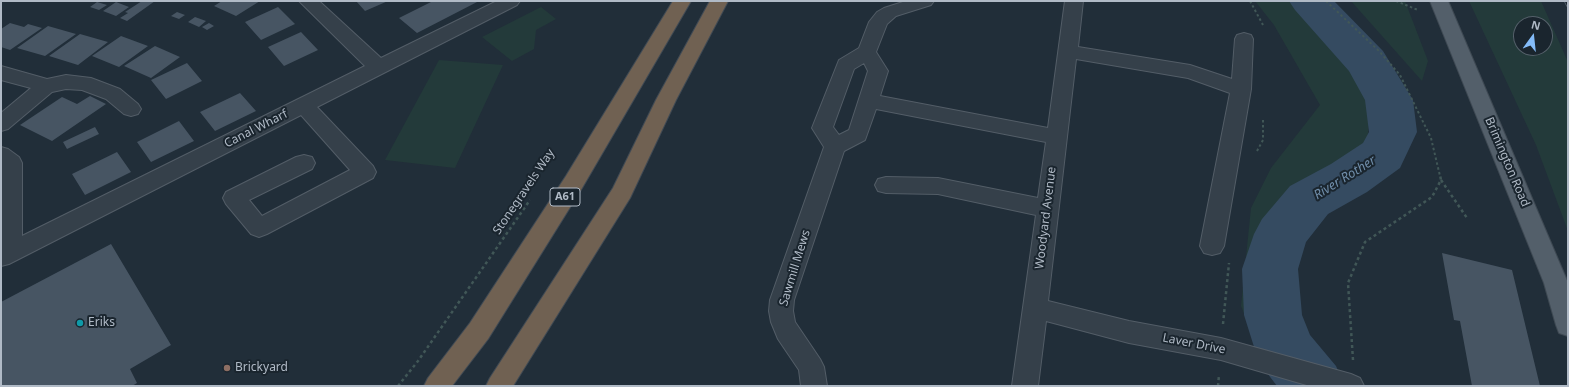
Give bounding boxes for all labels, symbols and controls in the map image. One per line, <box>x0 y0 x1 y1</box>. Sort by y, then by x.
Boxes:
north arrow <box>1513 16 1553 56</box>
text: N <box>1530 16 1542 33</box>
street label: Canal Wharf <box>222 107 290 151</box>
street label: Brimington Road <box>1482 115 1532 209</box>
street label: Stonegravels Way <box>490 147 558 237</box>
water label: River Rother <box>1311 153 1379 203</box>
street label: Woodyard Avenue <box>1033 166 1059 270</box>
road number: A61 <box>550 188 580 206</box>
street label: Sawmill Mews <box>777 228 813 308</box>
place label: Eriks <box>88 316 115 330</box>
marker: Eriks <box>75 318 85 328</box>
street label: Laver Drive <box>1161 331 1227 357</box>
place label: Brickyard <box>235 361 288 375</box>
marker: Brickyard <box>222 363 232 373</box>

